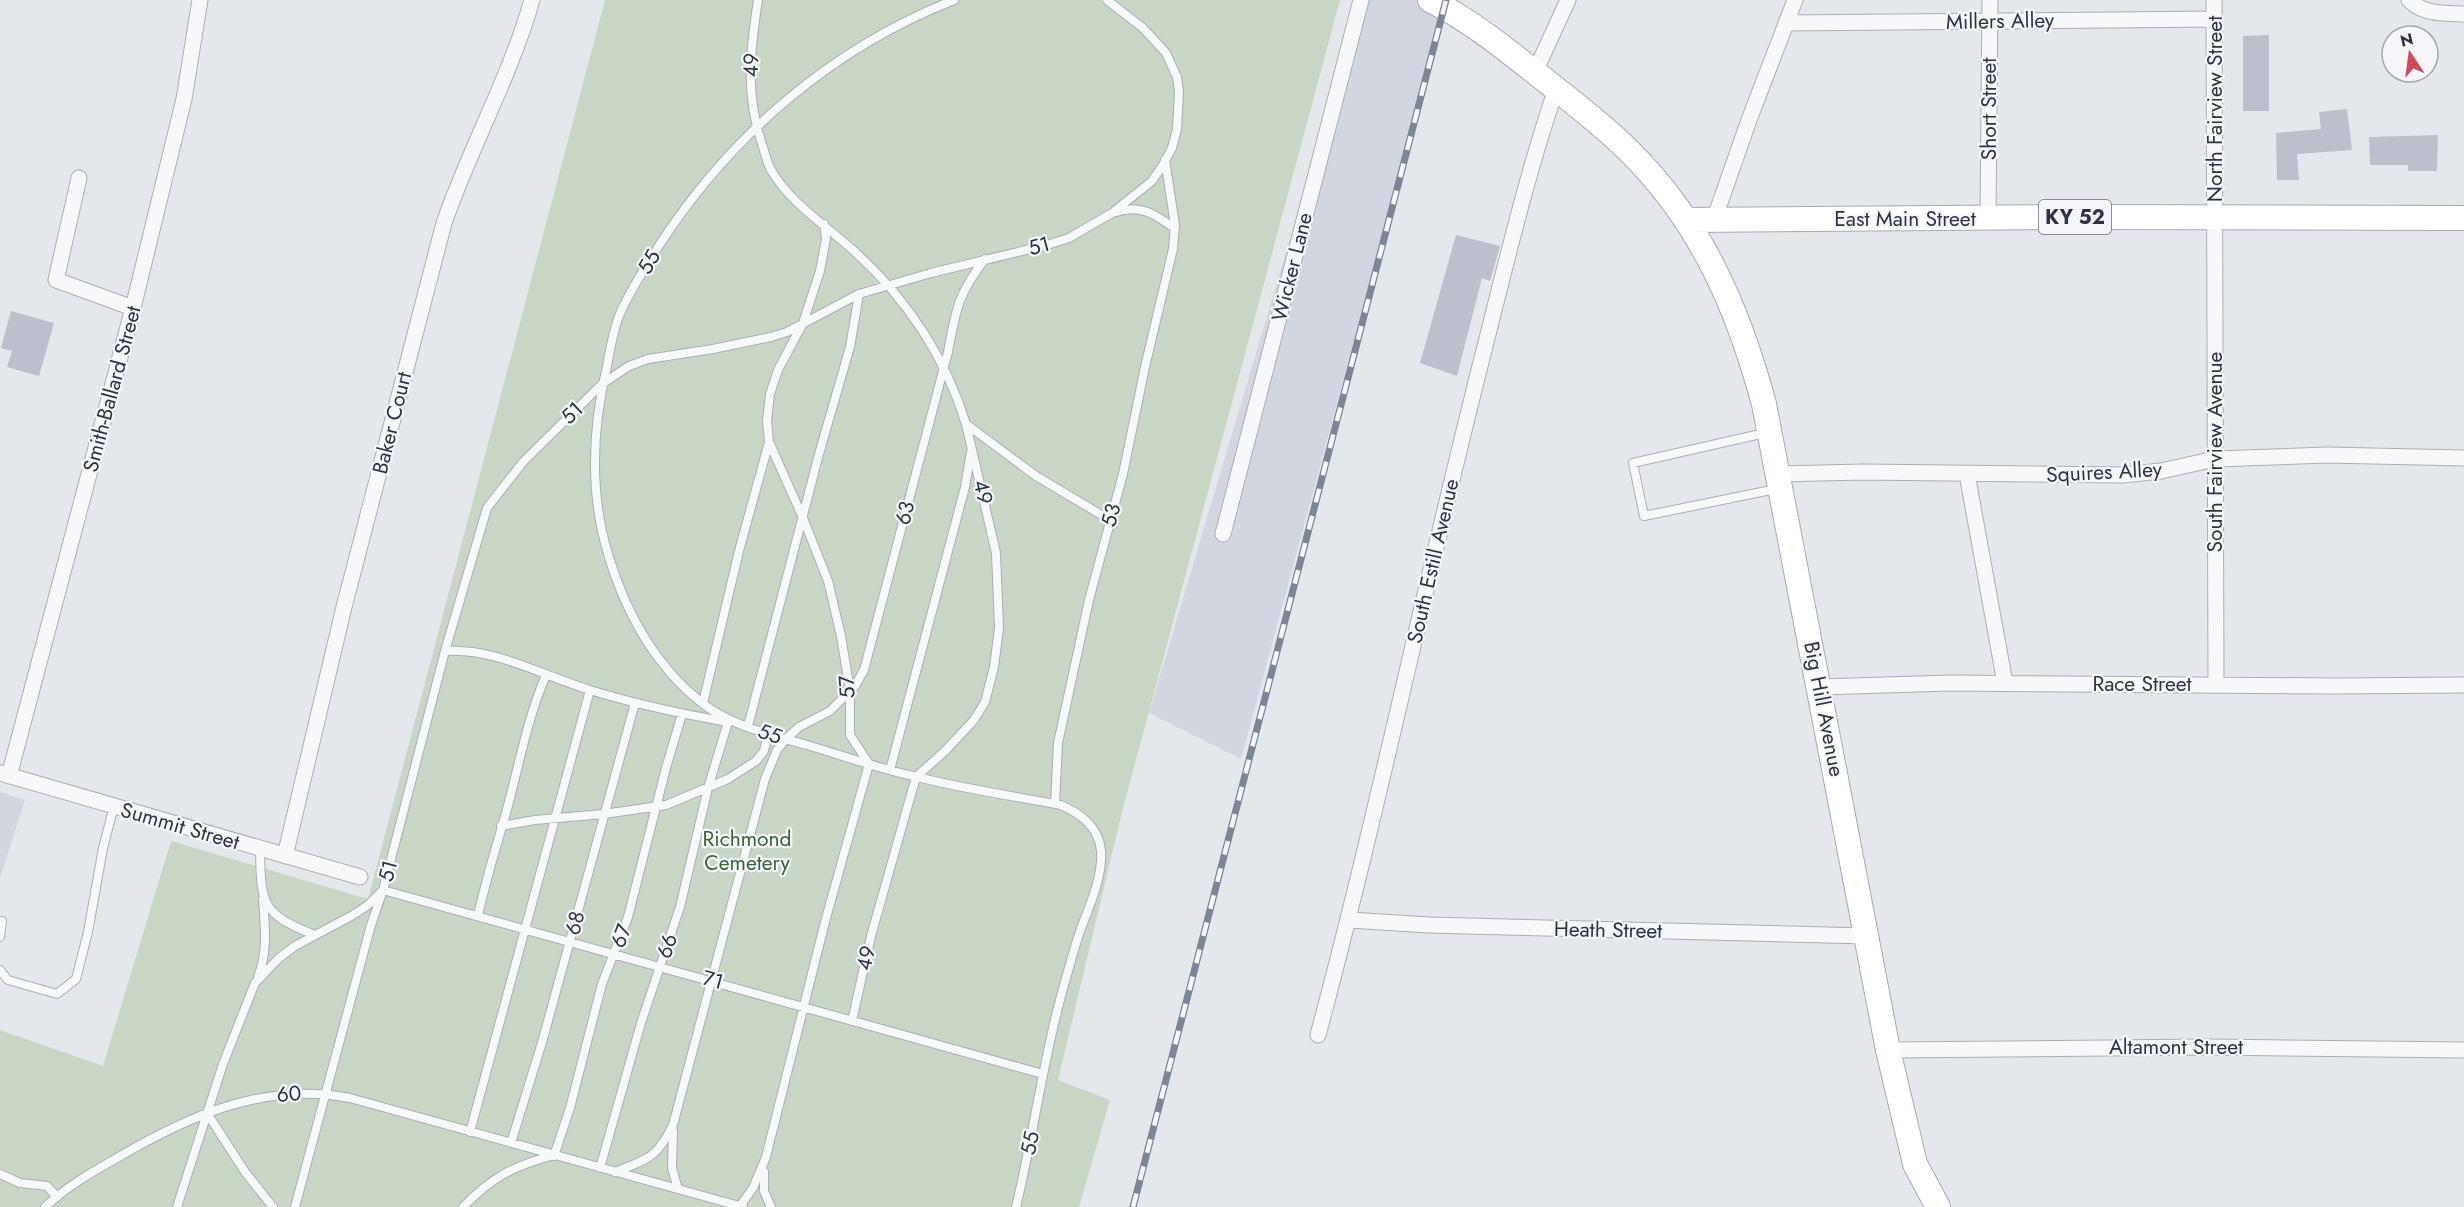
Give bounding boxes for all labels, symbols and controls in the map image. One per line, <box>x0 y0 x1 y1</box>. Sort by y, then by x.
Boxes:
street label: Millers Alley <box>1946 5 2055 37</box>
street label: North Fairview Street <box>2200 16 2230 202</box>
north arrow <box>2380 24 2440 84</box>
text: N <box>2398 27 2416 53</box>
street label: 49 <box>736 52 766 78</box>
street label: Short Street <box>1974 58 2004 160</box>
road number: KY 52 <box>2039 200 2111 234</box>
street label: East Main Street <box>1834 204 1976 234</box>
street label: Wicker Lane <box>1264 209 1320 324</box>
street label: 51 <box>1025 229 1053 263</box>
street label: 55 <box>630 244 668 280</box>
street label: Smith-Ballard Street <box>75 303 149 475</box>
street label: South Fairview Avenue <box>2200 351 2230 552</box>
street label: Baker Court <box>365 369 419 477</box>
street label: 51 <box>554 395 590 431</box>
street label: Squires Alley <box>2045 454 2163 490</box>
street label: South Estill Avenue <box>1399 475 1467 646</box>
street label: 49 <box>966 477 1000 507</box>
street label: 63 <box>888 498 922 528</box>
street label: 53 <box>1093 500 1129 530</box>
street label: Big Hill Avenue <box>1796 639 1852 779</box>
street label: Race Street <box>2092 669 2192 699</box>
street label: 57 <box>831 675 863 699</box>
street label: 55 <box>754 716 786 752</box>
street label: Summit Street <box>117 795 243 857</box>
park label: Richmond Cemetery <box>702 824 792 878</box>
street label: 51 <box>371 857 405 885</box>
street label: 68 <box>557 908 593 938</box>
street label: Heath Street <box>1554 914 1662 946</box>
street label: 67 <box>603 920 639 952</box>
street label: 66 <box>649 930 685 962</box>
street label: 49 <box>849 943 883 973</box>
street label: 71 <box>699 963 727 997</box>
street label: Altamont Street <box>2109 1032 2243 1062</box>
street label: 60 <box>275 1078 303 1110</box>
street label: 55 <box>1013 1128 1047 1158</box>

